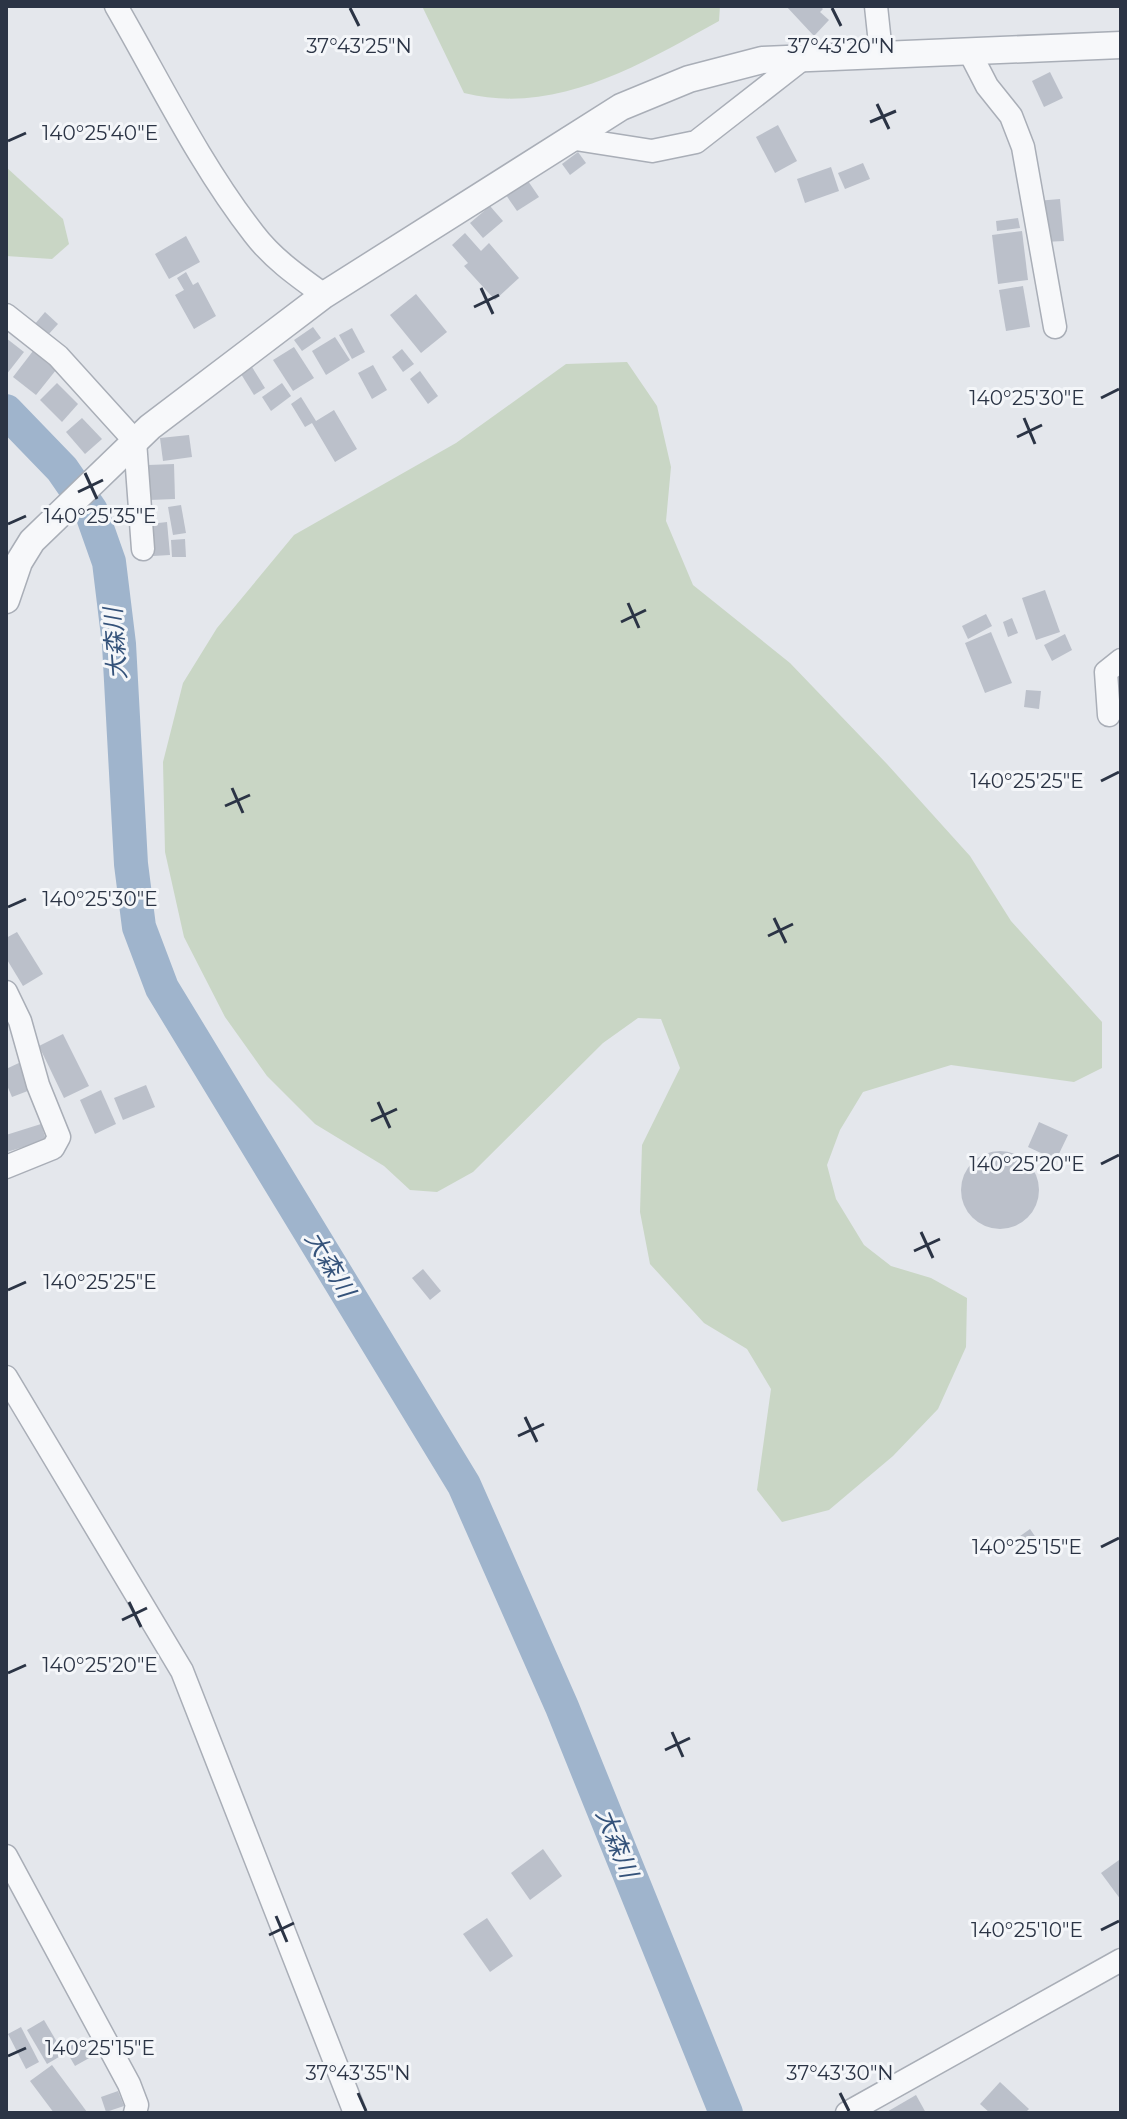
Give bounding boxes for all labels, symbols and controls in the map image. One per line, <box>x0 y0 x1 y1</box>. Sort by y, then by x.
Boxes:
text: 37°43'25"N <box>306 34 412 58</box>
text: 37°43'20"N <box>787 34 895 58</box>
text: 140°25'40"E <box>42 121 158 145</box>
text: 140°25'30"E <box>969 386 1085 410</box>
text: 140°25'35"E <box>43 504 157 528</box>
water label: 大森川 <box>98 604 132 681</box>
text: 140°25'25"E <box>970 769 1084 793</box>
text: 140°25'30"E <box>42 887 158 911</box>
text: 140°25'20"E <box>969 1152 1085 1176</box>
water label: 大森川 <box>299 1226 363 1305</box>
text: 140°25'25"E <box>43 1270 157 1294</box>
text: 140°25'15"E <box>972 1535 1082 1559</box>
text: 140°25'20"E <box>42 1653 158 1677</box>
water label: 大森川 <box>590 1804 645 1885</box>
text: 140°25'10"E <box>971 1918 1083 1942</box>
text: 140°25'15"E <box>45 2036 155 2060</box>
text: 37°43'35"N <box>306 2061 410 2085</box>
text: 37°43'30"N <box>786 2061 894 2085</box>

